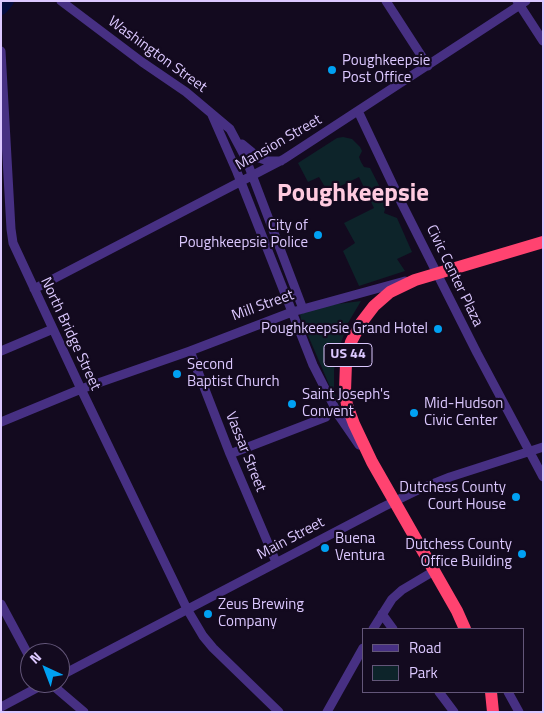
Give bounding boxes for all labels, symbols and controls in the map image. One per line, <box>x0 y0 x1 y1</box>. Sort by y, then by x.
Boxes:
street label: Washington Street <box>104 13 210 97</box>
place label: Poughkeepsie Post Office <box>342 52 430 87</box>
marker: Poughkeepsie Post Office <box>326 64 338 76</box>
street label: Mansion Street <box>233 111 325 175</box>
district label: Poughkeepsie <box>277 180 429 210</box>
place label: City of Poughkeepsie Police <box>179 217 308 252</box>
street label: Civic Center Plaza <box>422 222 486 330</box>
marker: City of Poughkeepsie Police <box>312 229 324 241</box>
street label: North Bridge Street <box>36 275 104 393</box>
street label: Mill Street <box>229 286 297 326</box>
place label: Poughkeepsie Grand Hotel <box>261 320 428 338</box>
marker: Poughkeepsie Grand Hotel <box>432 323 444 335</box>
road number: US 44 <box>324 344 372 366</box>
place label: Second Baptist Church <box>187 356 280 391</box>
marker: Second Baptist Church <box>171 368 183 380</box>
place label: Saint Joseph's Convent <box>302 386 390 421</box>
place label: Mid-Hudson Civic Center <box>424 395 503 430</box>
marker: Saint Joseph's Convent <box>286 398 298 410</box>
marker: Mid-Hudson Civic Center <box>408 407 420 419</box>
street label: Vassar Street <box>221 409 269 495</box>
place label: Dutchess County Court House <box>399 479 506 514</box>
marker: Dutchess County Court House <box>510 491 522 503</box>
street label: Main Street <box>254 514 328 564</box>
place label: Buena Ventura <box>335 530 385 565</box>
place label: Dutchess County Office Building <box>405 536 512 571</box>
marker: Buena Ventura <box>319 542 331 554</box>
marker: Dutchess County Office Building <box>516 548 528 560</box>
place label: Zeus Brewing Company <box>218 596 304 631</box>
marker: Zeus Brewing Company <box>202 608 214 620</box>
legend <box>362 628 524 693</box>
text: Road <box>409 636 441 659</box>
north arrow <box>20 643 70 693</box>
text: N <box>24 646 46 668</box>
text: Park <box>409 661 438 684</box>

